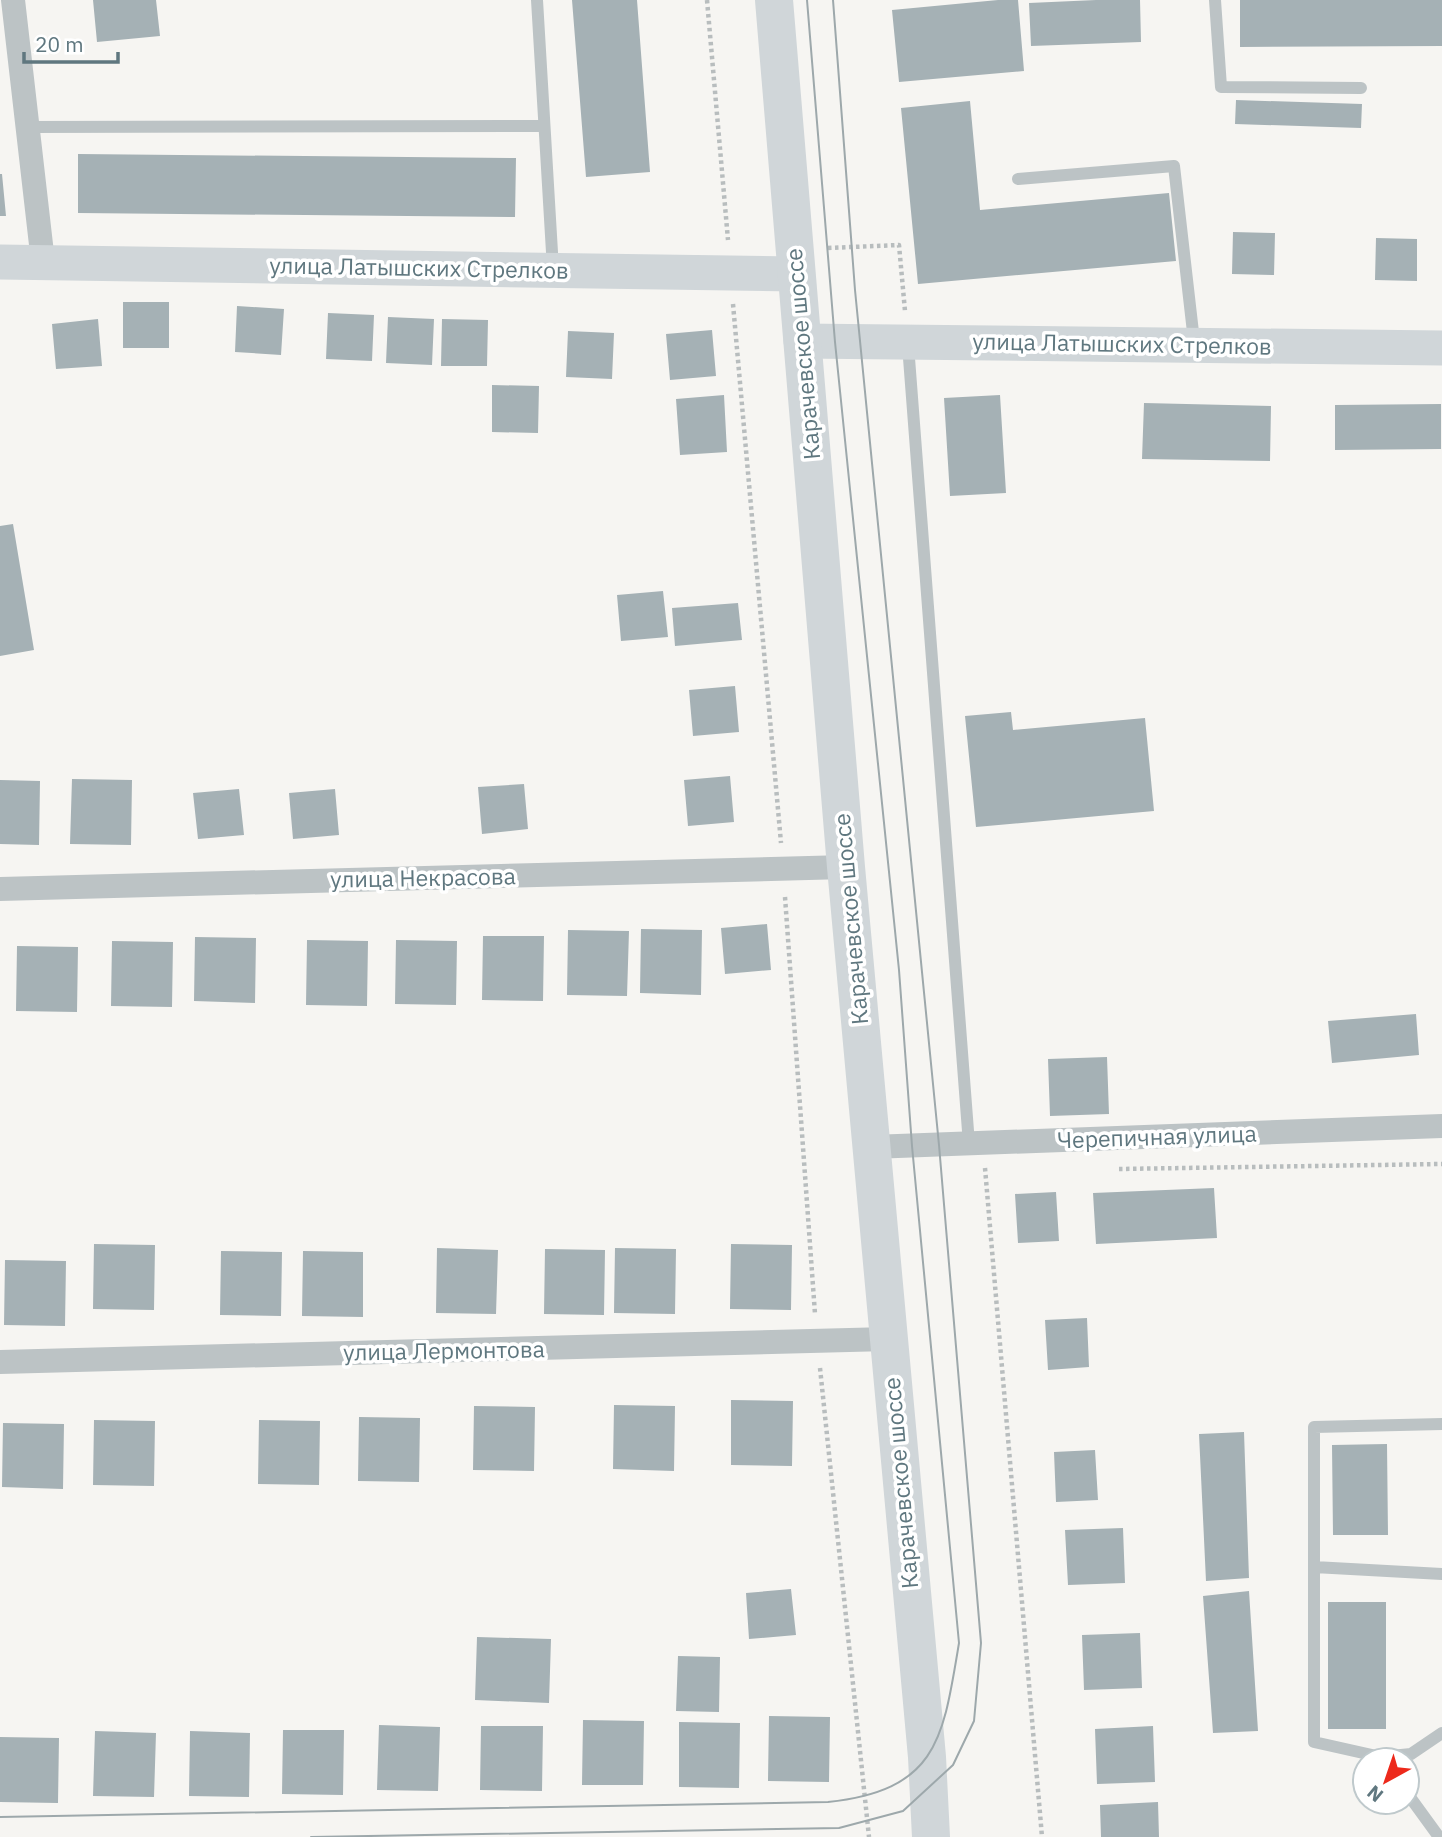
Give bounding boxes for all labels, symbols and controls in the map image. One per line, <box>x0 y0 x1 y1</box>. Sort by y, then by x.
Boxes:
scale bar <box>24 21 119 65</box>
text: 20 m <box>35 30 84 58</box>
street label: Карачевское шоссе <box>778 247 826 461</box>
street label: улица Латышских Стрелков <box>269 249 569 285</box>
street label: улица Латышских Стрелков <box>972 325 1272 361</box>
street label: Карачевское шоссе <box>826 812 874 1026</box>
street label: улица Некрасова <box>330 860 516 894</box>
street label: Черепичная улица <box>1057 1118 1257 1154</box>
street label: улица Лермонтова <box>343 1333 545 1367</box>
street label: Карачевское шоссе <box>876 1376 924 1590</box>
north arrow <box>1351 1746 1421 1816</box>
text: N <box>1362 1780 1388 1808</box>

